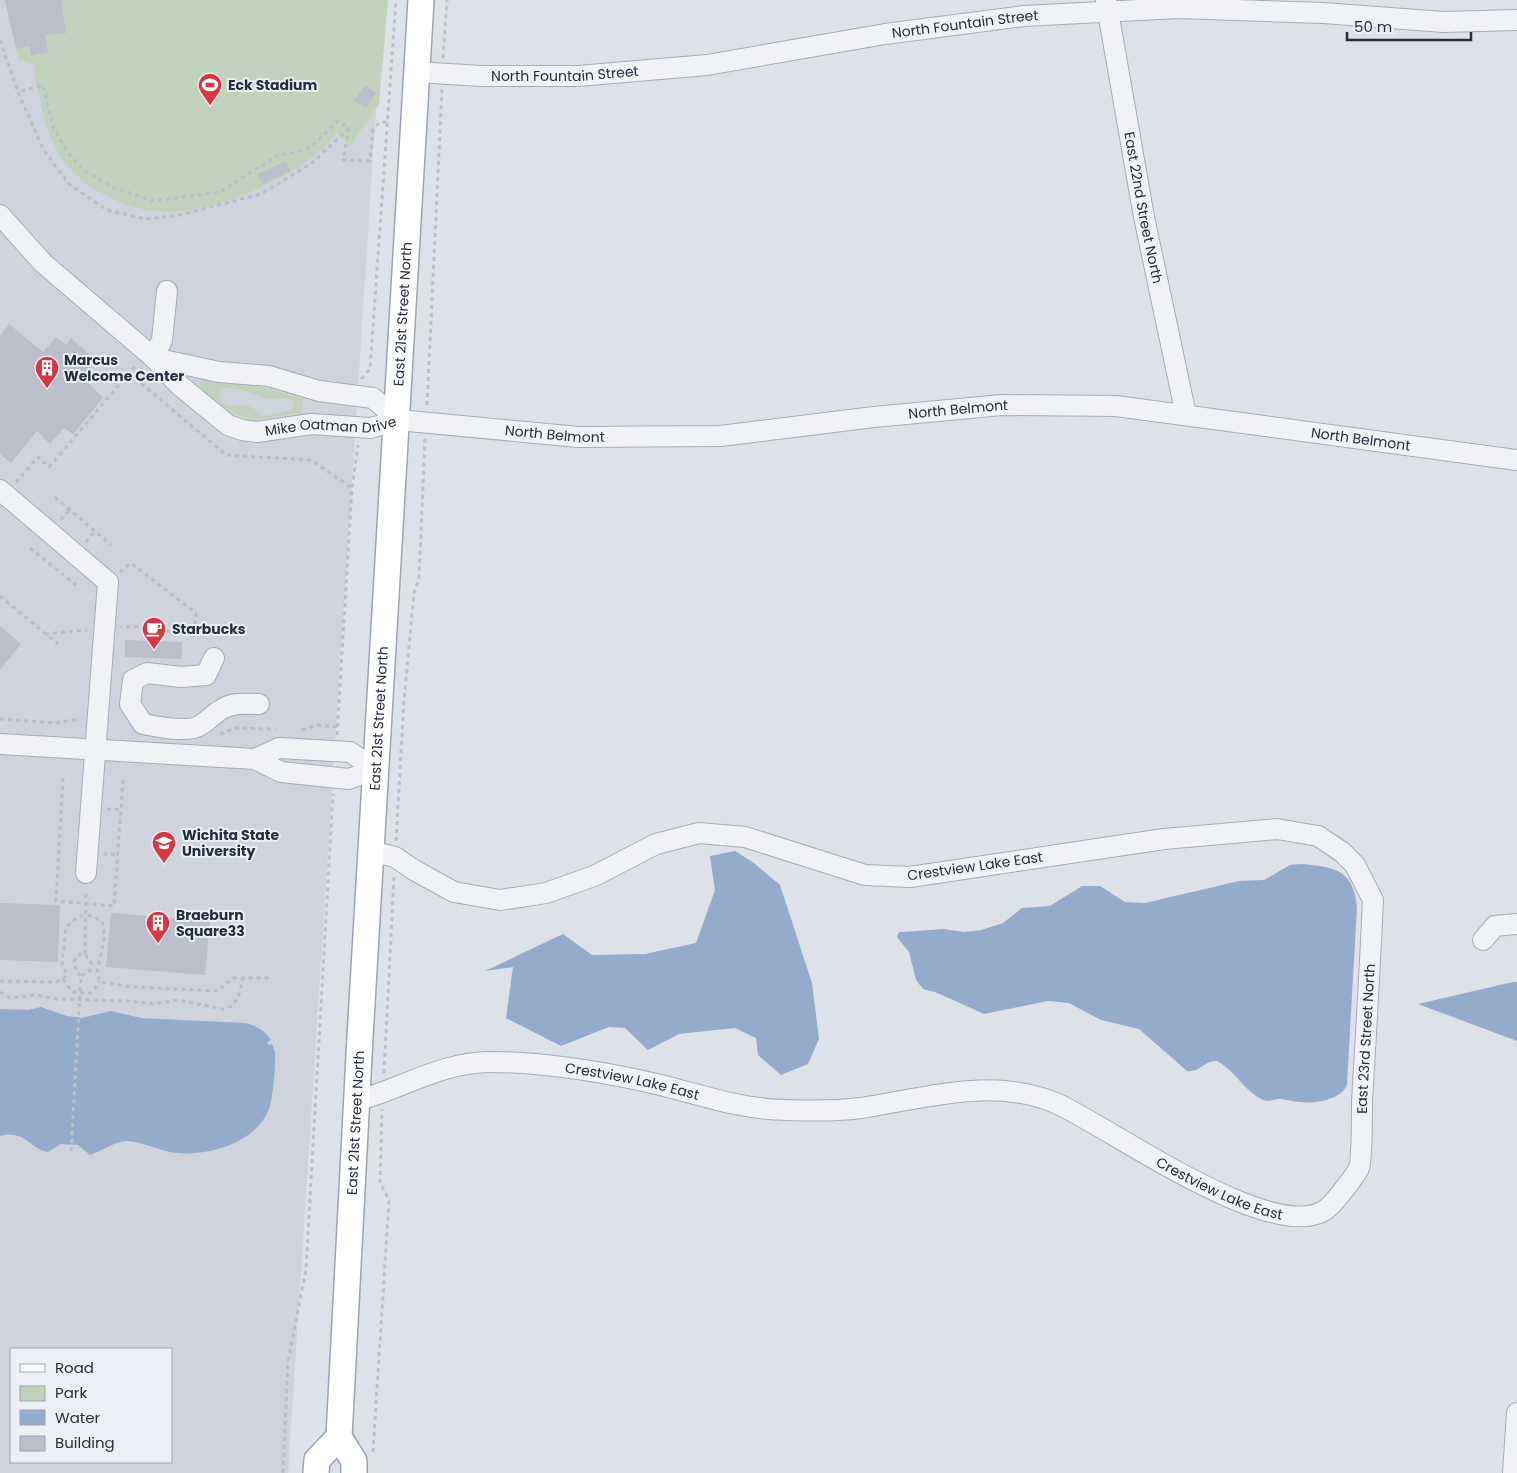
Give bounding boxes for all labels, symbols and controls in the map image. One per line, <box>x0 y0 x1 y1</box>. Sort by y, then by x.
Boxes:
street label: North Fountain Street <box>891 5 1039 43</box>
scale bar <box>1347 10 1471 42</box>
text: 50 m <box>1354 16 1392 37</box>
street label: North Fountain Street <box>491 61 639 86</box>
sports icon: Eck Stadium <box>197 72 223 106</box>
place label: Eck Stadium <box>228 75 318 95</box>
street label: East 22nd Street North <box>1119 130 1168 285</box>
street label: East 21st Street North <box>388 241 417 387</box>
place label: Marcus Welcome Center <box>64 350 184 386</box>
building icon: Marcus Welcome Center <box>34 355 60 389</box>
street label: North Belmont <box>907 395 1008 424</box>
street label: Mike Oatman Drive <box>264 411 399 441</box>
street label: North Belmont <box>504 420 605 447</box>
street label: North Belmont <box>1310 422 1412 456</box>
cafe icon: Starbucks <box>141 616 167 650</box>
place label: Starbucks <box>172 619 246 639</box>
street label: East 21st Street North <box>365 646 393 791</box>
place label: Wichita State University <box>182 825 280 861</box>
school or university icon: Wichita State University <box>151 830 177 864</box>
street label: Crestview Lake East <box>906 847 1044 885</box>
place label: Braeburn Square33 <box>176 905 245 941</box>
building icon: Braeburn Square33 <box>145 910 171 944</box>
street label: East 23rd Street North <box>1352 963 1380 1114</box>
street label: East 21st Street North <box>342 1050 369 1195</box>
street label: Crestview Lake East <box>564 1058 701 1105</box>
street label: Crestview Lake East <box>1152 1152 1284 1225</box>
legend <box>10 1348 172 1463</box>
text: Road <box>55 1357 94 1378</box>
text: Park <box>55 1382 87 1403</box>
text: Water <box>55 1407 101 1428</box>
text: Building <box>55 1432 115 1453</box>

